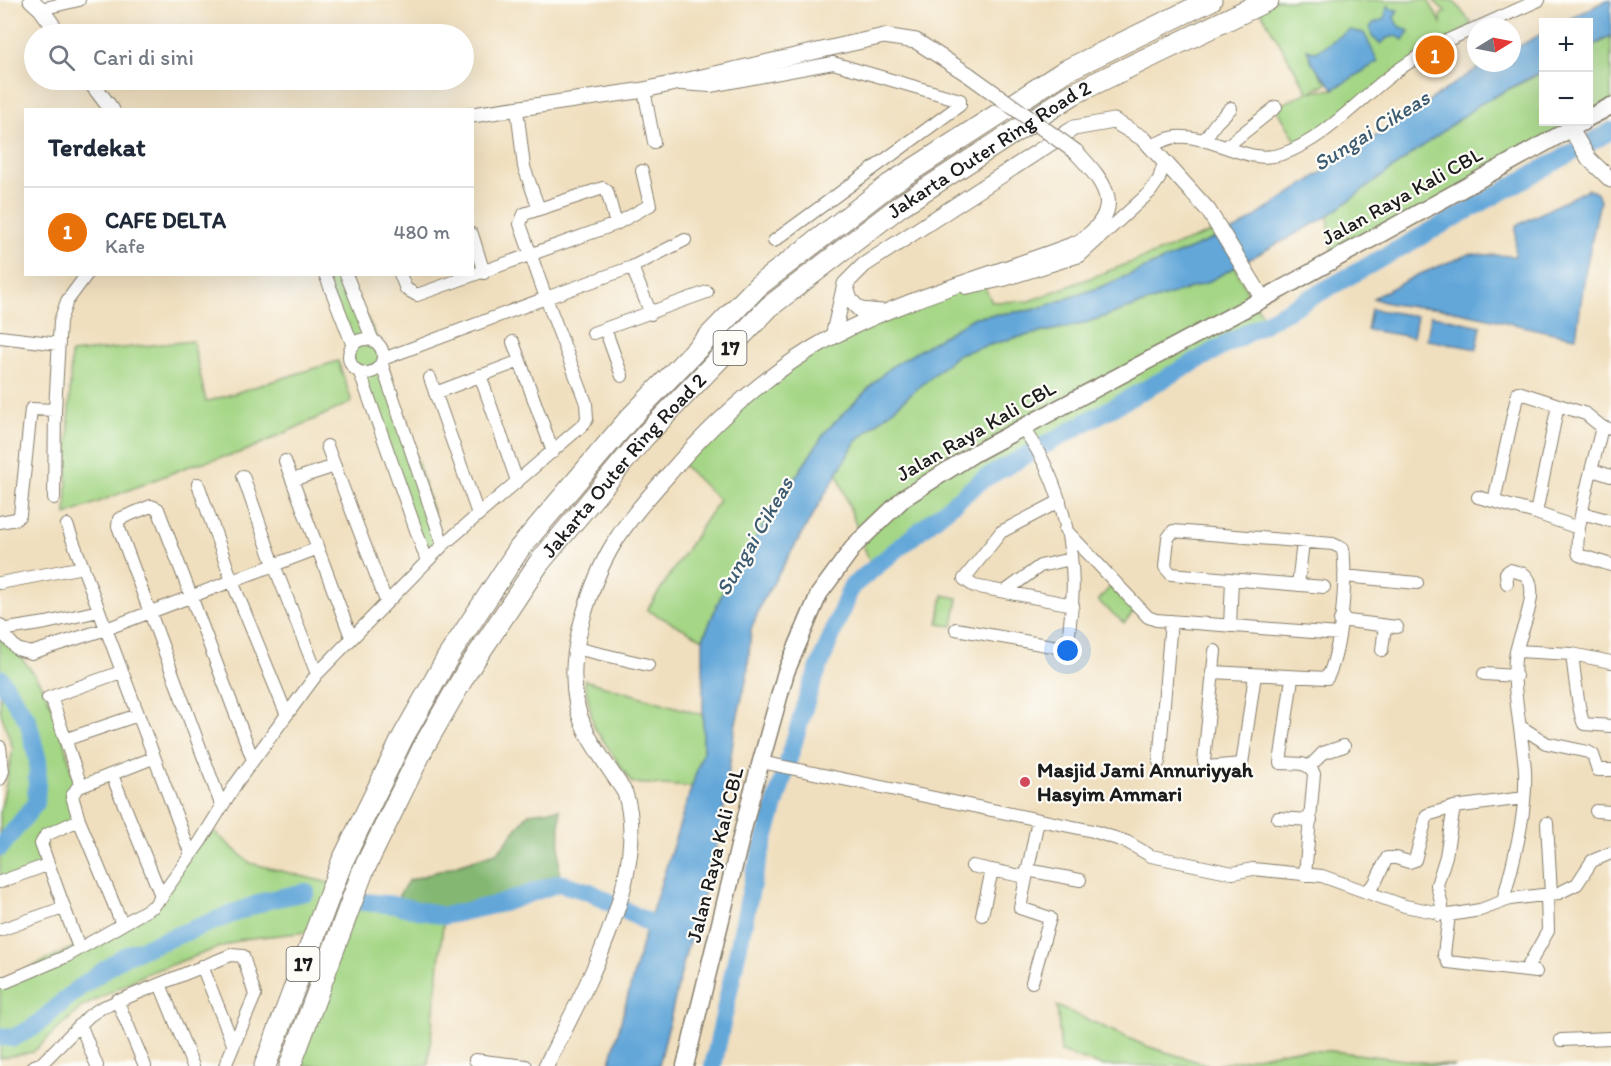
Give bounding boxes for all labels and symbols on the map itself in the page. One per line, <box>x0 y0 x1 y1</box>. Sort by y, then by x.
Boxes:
north arrow <box>1467 18 1521 72</box>
pin: 1 <box>1416 32 1454 78</box>
street label: Jakarta Outer Ring Road 2 <box>882 74 1095 223</box>
water label: Sungai Cikeas <box>1308 83 1436 177</box>
street label: Jalan Raya Kali CBL <box>1317 141 1487 250</box>
road number: 17 <box>714 331 746 365</box>
street label: Jakarta Outer Ring Road 2 <box>536 367 711 562</box>
street label: Jalan Raya Kali CBL <box>892 375 1060 486</box>
water label: Sungai Cikeas <box>710 471 800 600</box>
your location <box>1053 636 1082 665</box>
place label: Masjid Jami Annuriyyah Hasyim Ammari <box>1037 757 1254 807</box>
street label: Jalan Raya Kali CBL <box>681 764 748 945</box>
marker: Masjid Jami Annuriyyah Hasyim Ammari <box>1018 775 1032 789</box>
road number: 17 <box>286 947 320 981</box>

